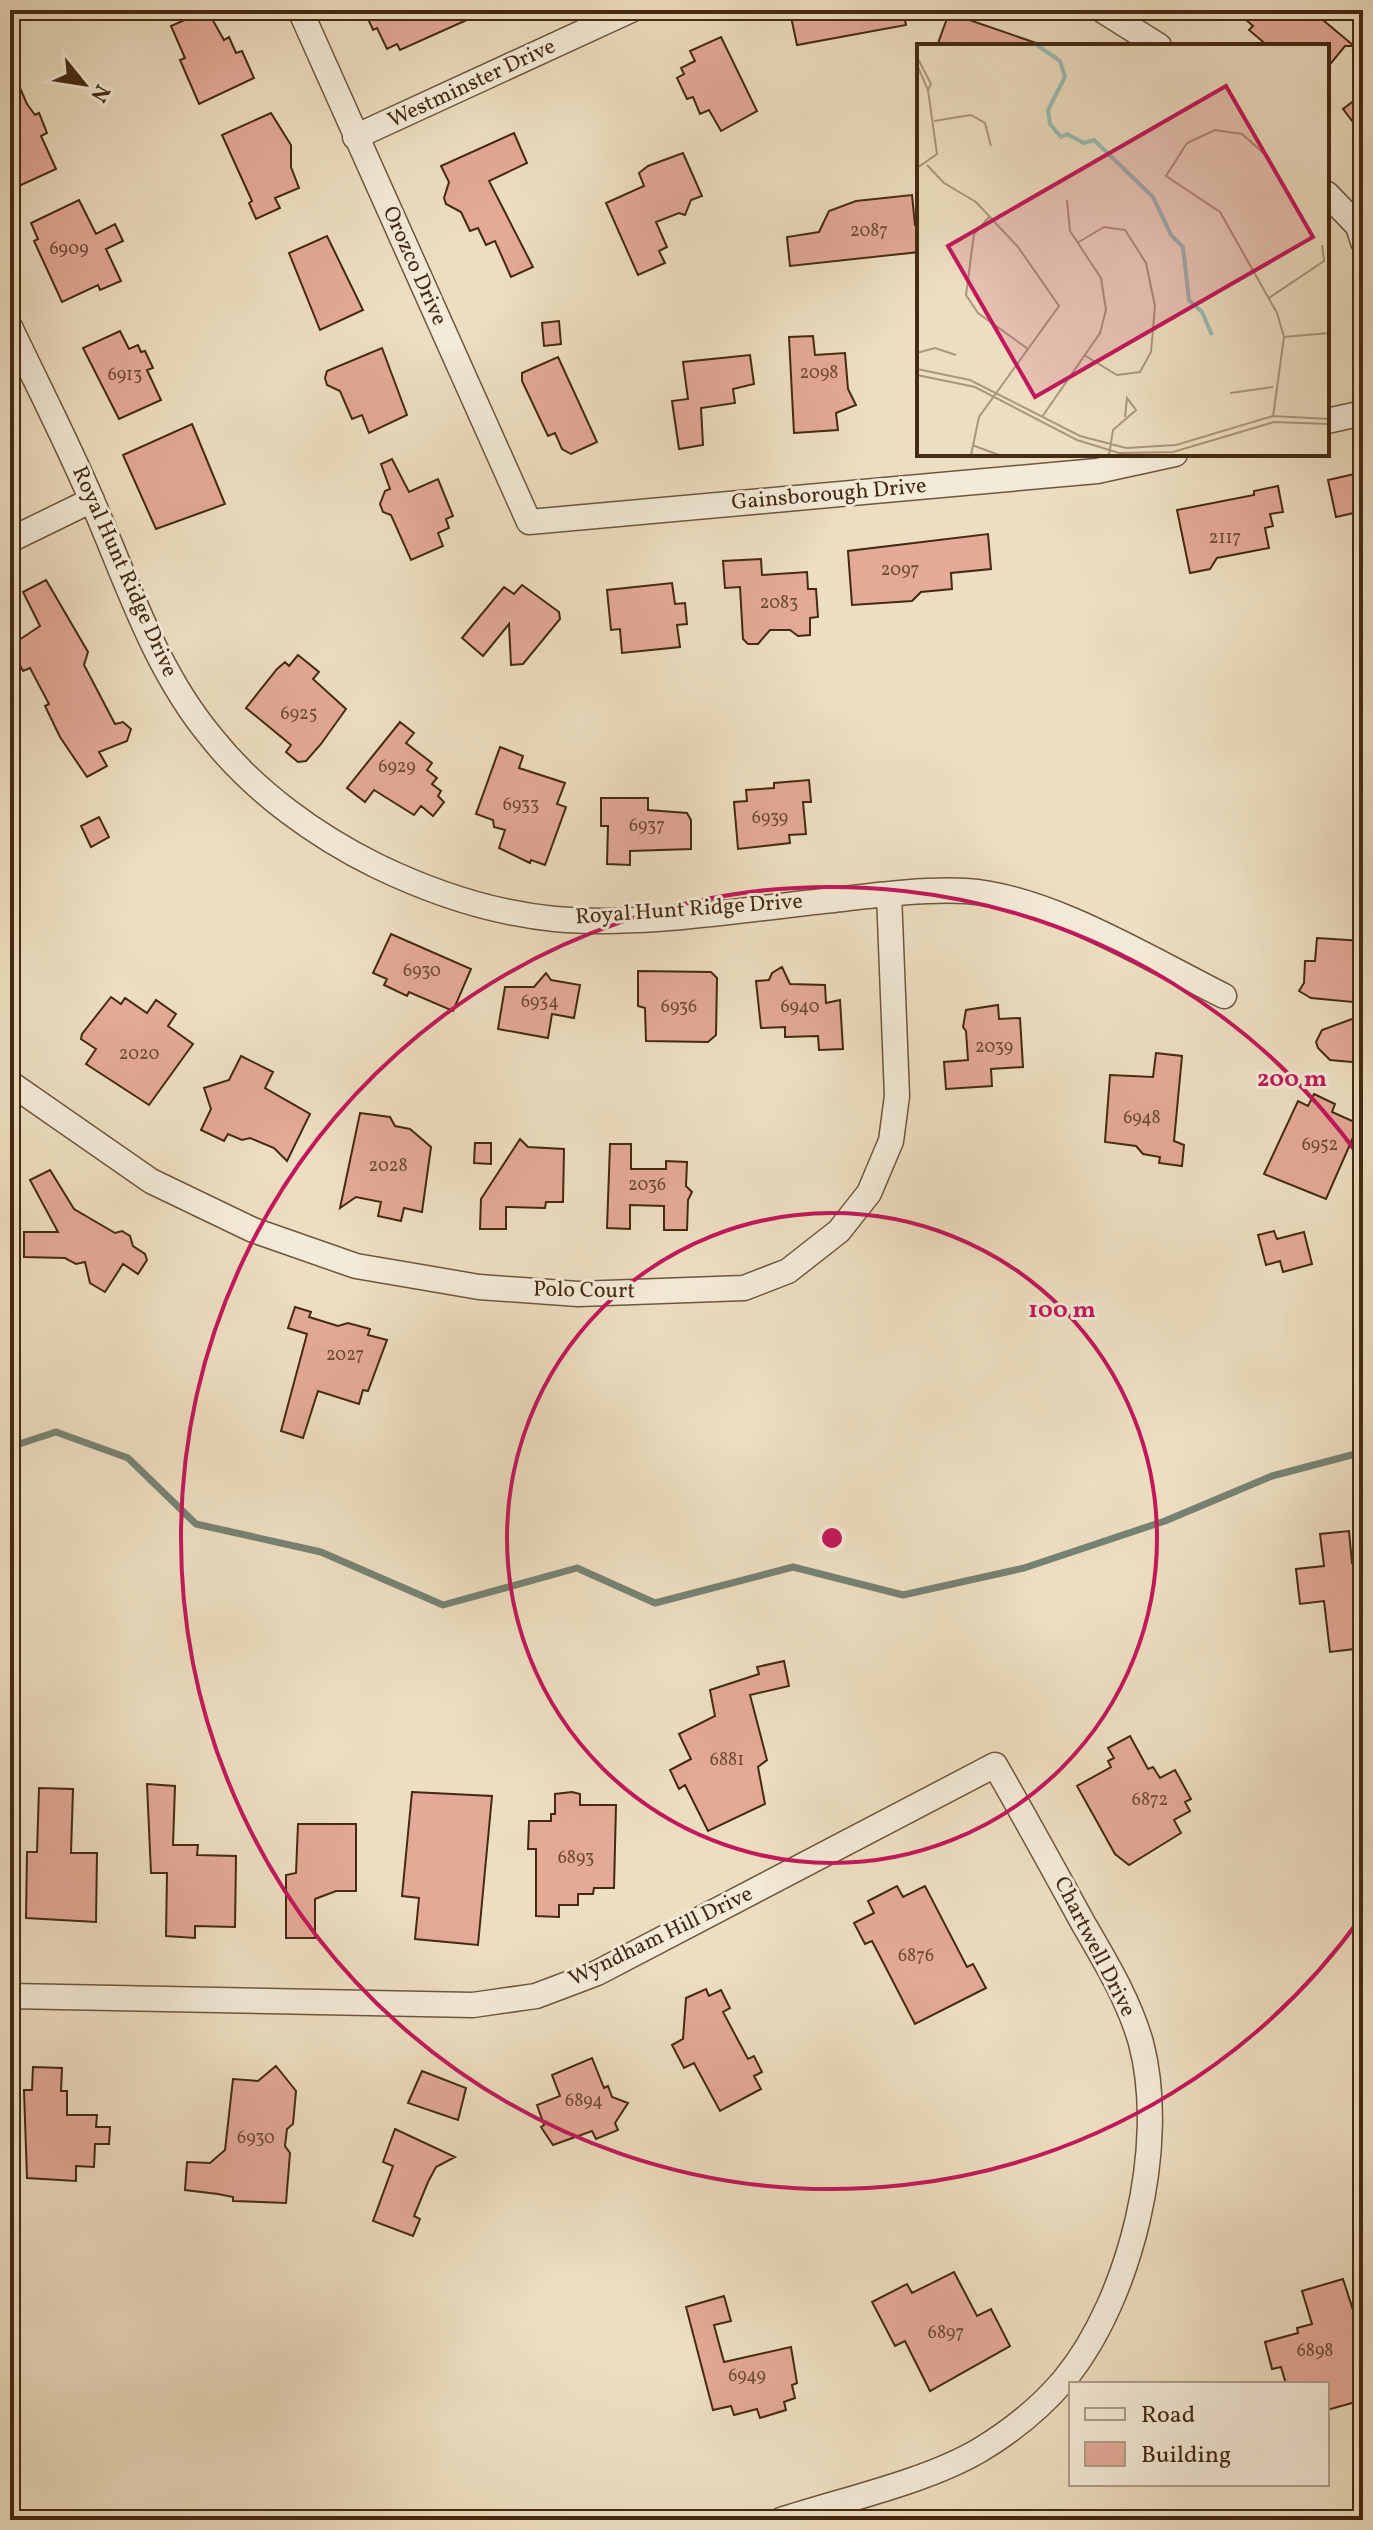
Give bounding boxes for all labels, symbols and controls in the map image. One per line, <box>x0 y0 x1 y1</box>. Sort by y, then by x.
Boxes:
street label: Westminster Drive <box>383 32 561 136</box>
north arrow <box>44 44 124 124</box>
inset map <box>917 44 1329 456</box>
text: N <box>82 78 117 107</box>
street label: Orozco Drive <box>374 201 454 331</box>
house number: 2087 <box>850 219 888 244</box>
house number: 6909 <box>49 237 89 262</box>
house number: 2098 <box>800 361 838 386</box>
house number: 6913 <box>108 363 142 388</box>
street label: Royal Hunt Ridge Drive <box>63 462 185 682</box>
street label: Gainsborough Drive <box>730 471 928 519</box>
house number: 2117 <box>1209 526 1241 551</box>
house number: 2097 <box>881 558 919 583</box>
house number: 2083 <box>760 591 798 616</box>
house number: 6925 <box>281 702 317 727</box>
house number: 6929 <box>378 755 416 780</box>
house number: 6933 <box>503 793 539 818</box>
house number: 6939 <box>752 806 788 831</box>
house number: 6937 <box>629 814 665 839</box>
street label: Royal Hunt Ridge Drive <box>574 887 804 933</box>
house number: 6930 <box>403 959 441 984</box>
house number: 6934 <box>521 990 559 1015</box>
house number: 6936 <box>661 995 697 1020</box>
house number: 6940 <box>780 995 820 1020</box>
house number: 2039 <box>975 1035 1013 1060</box>
house number: 2020 <box>119 1042 159 1067</box>
text: 200 m <box>1257 1063 1327 1097</box>
house number: 6948 <box>1123 1106 1161 1131</box>
house number: 6952 <box>1302 1133 1338 1158</box>
house number: 2028 <box>368 1154 408 1179</box>
house number: 2036 <box>628 1173 666 1198</box>
street label: Polo Court <box>533 1275 635 1307</box>
text: 100 m <box>1028 1294 1096 1328</box>
house number: 2027 <box>326 1343 364 1368</box>
centre of rings <box>818 1524 846 1552</box>
house number: 6881 <box>710 1748 744 1773</box>
house number: 6872 <box>1132 1788 1168 1813</box>
house number: 6893 <box>558 1846 594 1871</box>
street label: Chartwell Drive <box>1045 1871 1143 2023</box>
street label: Wyndham Hill Drive <box>564 1879 758 1995</box>
house number: 6876 <box>898 1944 934 1969</box>
house number: 6894 <box>565 2089 603 2114</box>
house number: 6930 <box>237 2126 275 2151</box>
house number: 6897 <box>928 2321 964 2346</box>
house number: 6898 <box>1297 2339 1333 2364</box>
house number: 6949 <box>728 2364 766 2389</box>
legend <box>1069 2382 1329 2486</box>
text: Road <box>1141 2399 1195 2433</box>
text: Building <box>1141 2439 1231 2473</box>

